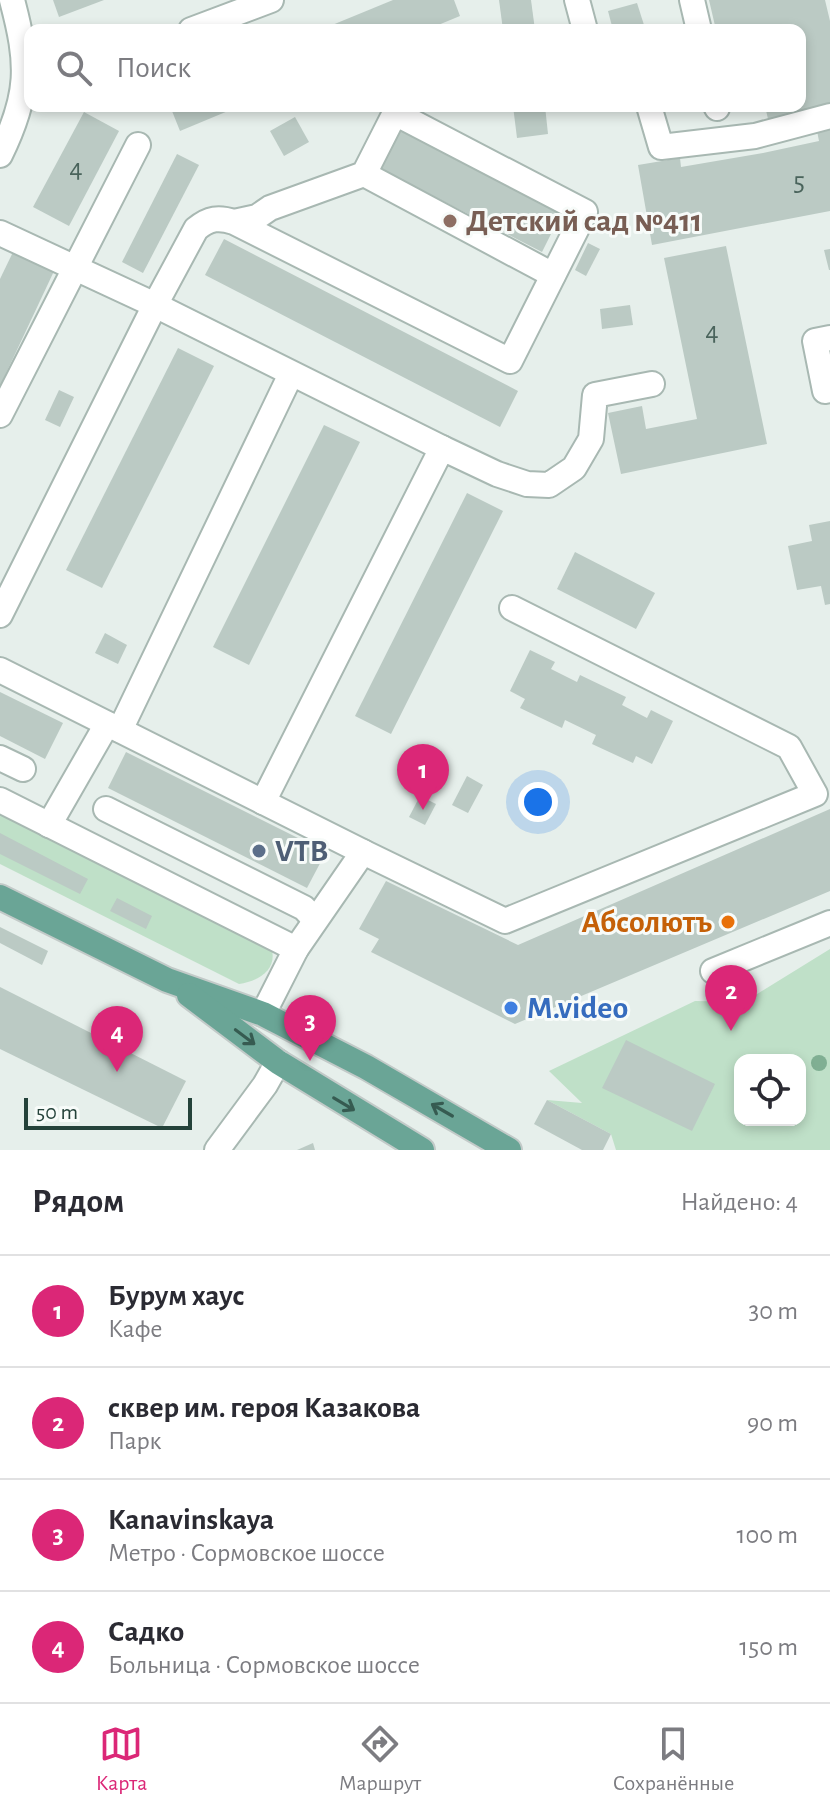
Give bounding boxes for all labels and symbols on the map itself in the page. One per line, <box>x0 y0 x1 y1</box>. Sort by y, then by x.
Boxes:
house number: 4 <box>69 155 83 183</box>
house number: 5 <box>793 168 805 196</box>
place label: Детский сад №411 <box>466 205 702 237</box>
marker: Детский сад №411 <box>441 212 459 230</box>
house number: 4 <box>705 318 719 346</box>
pin: 1 <box>397 744 449 810</box>
your location <box>518 782 558 822</box>
place label: VTB <box>275 835 328 867</box>
marker: VTB <box>250 842 268 860</box>
place label: Абсолютъ <box>581 906 712 938</box>
marker: Абсолютъ <box>719 913 737 931</box>
pin: 2 <box>705 965 757 1031</box>
place label: M.video <box>527 992 628 1024</box>
pin: 3 <box>284 995 336 1061</box>
marker: M.video <box>502 999 520 1017</box>
pin: 4 <box>91 1006 143 1072</box>
one-way arrow <box>234 1029 255 1046</box>
scale bar <box>24 1094 192 1130</box>
one-way arrow <box>332 1096 355 1112</box>
one-way arrow <box>431 1102 454 1118</box>

